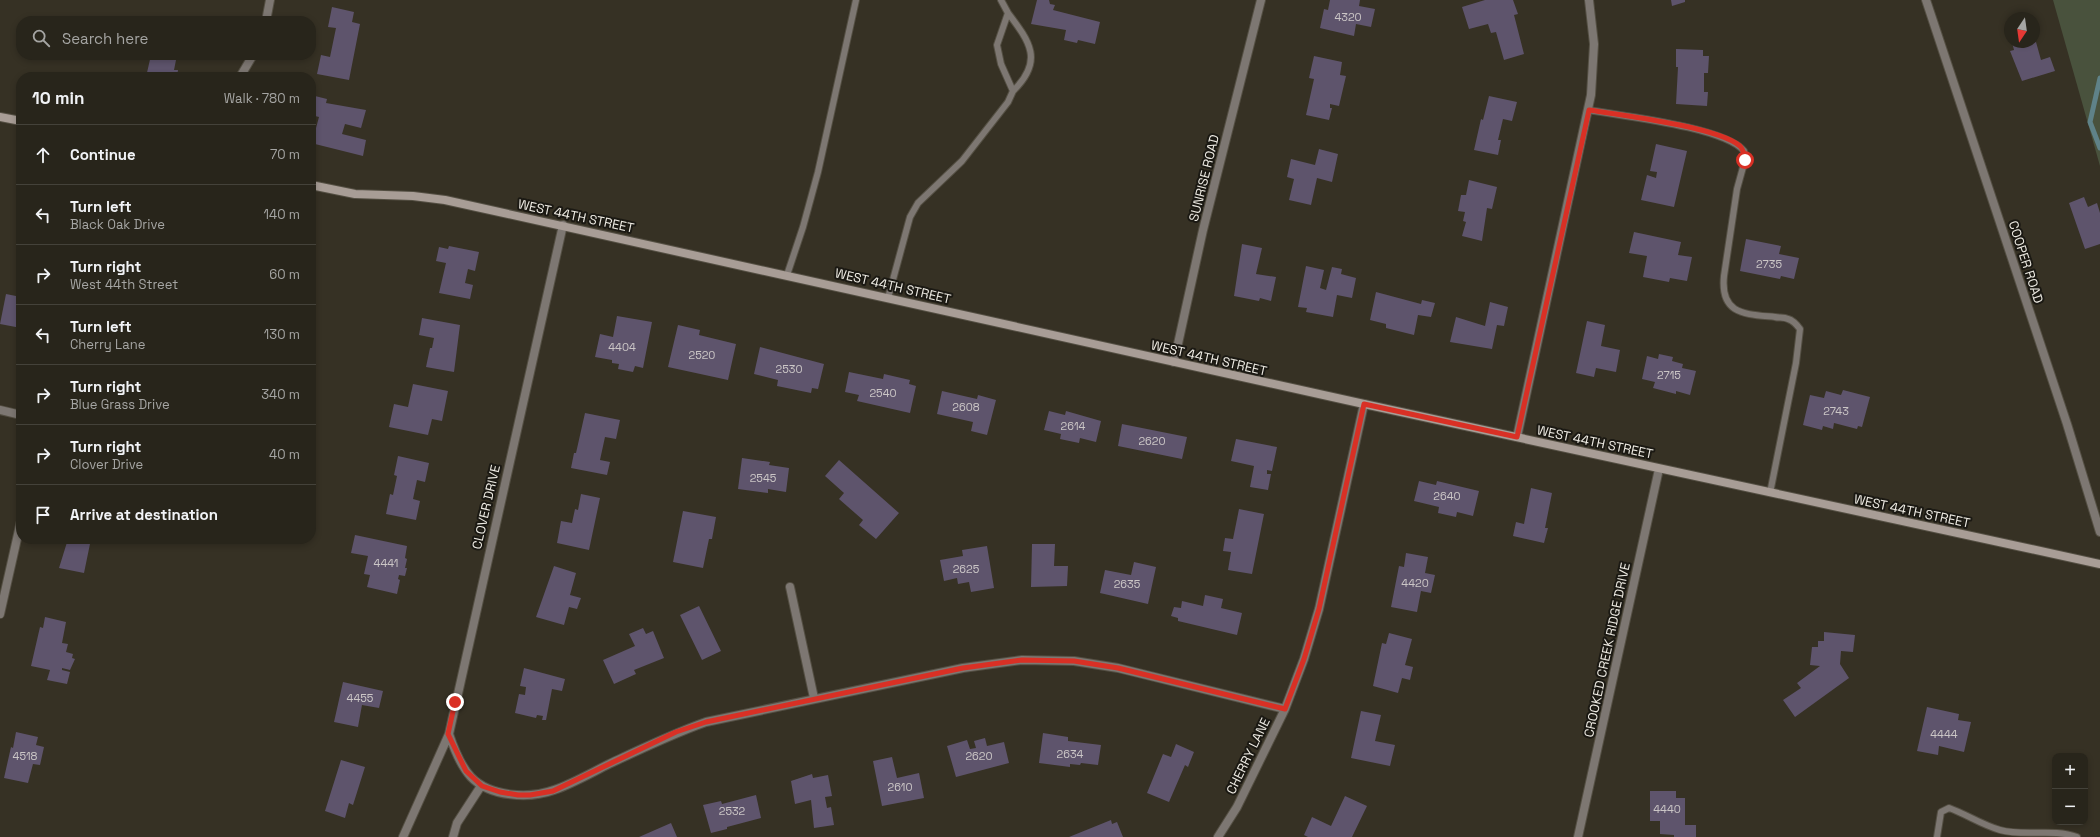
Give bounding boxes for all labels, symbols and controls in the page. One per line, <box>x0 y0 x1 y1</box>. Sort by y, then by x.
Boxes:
house number: 4320 <box>1334 10 1362 24</box>
north arrow <box>2004 12 2040 48</box>
search box <box>16 16 316 60</box>
icon: search <box>30 27 52 49</box>
text: Search here <box>62 29 148 48</box>
text: 10 min <box>32 87 85 109</box>
text: Walk · 780 m <box>224 90 300 107</box>
street label: SUNRISE ROAD <box>1185 133 1223 223</box>
icon: ahead <box>32 144 54 166</box>
text: Continue <box>70 145 136 164</box>
text: 70 m <box>270 146 300 163</box>
route start <box>1736 151 1754 169</box>
street label: WEST 44TH STREET <box>516 195 636 237</box>
text: Turn left <box>70 197 132 216</box>
icon: left <box>32 204 54 226</box>
text: 140 m <box>264 206 300 223</box>
text: Black Oak Drive <box>70 216 165 233</box>
street label: COOPER ROAD <box>2005 218 2047 306</box>
text: Turn right <box>70 257 141 276</box>
house number: 2735 <box>1756 257 1782 271</box>
icon: right <box>32 264 54 286</box>
street label: WEST 44TH STREET <box>833 264 953 308</box>
text: 60 m <box>269 266 300 283</box>
text: West 44th Street <box>70 276 178 293</box>
text: Turn left <box>70 317 132 336</box>
icon: left <box>32 324 54 346</box>
text: 130 m <box>264 326 300 343</box>
text: Cherry Lane <box>70 336 145 353</box>
street label: WEST 44TH STREET <box>1149 336 1269 380</box>
house number: 4404 <box>608 340 636 354</box>
house number: 2520 <box>689 348 715 362</box>
house number: 2530 <box>776 362 802 376</box>
house number: 2715 <box>1657 368 1681 382</box>
text: Turn right <box>70 377 141 396</box>
icon: right <box>32 384 54 406</box>
text: 340 m <box>261 386 300 403</box>
house number: 2540 <box>869 386 897 400</box>
text: Blue Grass Drive <box>70 396 170 413</box>
house number: 2608 <box>952 400 980 414</box>
house number: 2743 <box>1823 404 1849 418</box>
house number: 2614 <box>1061 419 1086 433</box>
street label: WEST 44TH STREET <box>1535 421 1655 463</box>
house number: 2620 <box>1138 434 1166 448</box>
text: Turn right <box>70 437 141 456</box>
icon: right <box>32 444 54 466</box>
text: 40 m <box>269 446 300 463</box>
text: Clover Drive <box>70 456 143 473</box>
street label: CLOVER DRIVE <box>468 463 504 551</box>
house number: 2545 <box>750 471 777 485</box>
house number: 2640 <box>1433 489 1461 503</box>
street label: WEST 44TH STREET <box>1852 490 1972 532</box>
icon: arrive <box>32 504 54 526</box>
text: Arrive at destination <box>70 505 218 524</box>
house number: 4441 <box>374 556 398 570</box>
street label: CROOKED CREEK RIDGE DRIVE <box>1580 561 1634 739</box>
house number: 2625 <box>953 562 980 576</box>
house number: 4420 <box>1401 576 1429 590</box>
house number: 2635 <box>1114 577 1141 591</box>
house number: 4455 <box>347 691 374 705</box>
route end <box>446 693 464 711</box>
street label: CHERRY LANE <box>1222 715 1274 797</box>
house number: 4444 <box>1930 727 1958 741</box>
house number: 2634 <box>1057 747 1084 761</box>
house number: 4518 <box>13 749 38 763</box>
house number: 2620 <box>965 749 993 763</box>
map controls <box>2052 753 2088 825</box>
button: + <box>2052 753 2088 789</box>
house number: 2610 <box>888 780 913 794</box>
button: − <box>2052 789 2088 825</box>
house number: 4440 <box>1653 802 1681 816</box>
house number: 2532 <box>719 804 746 818</box>

